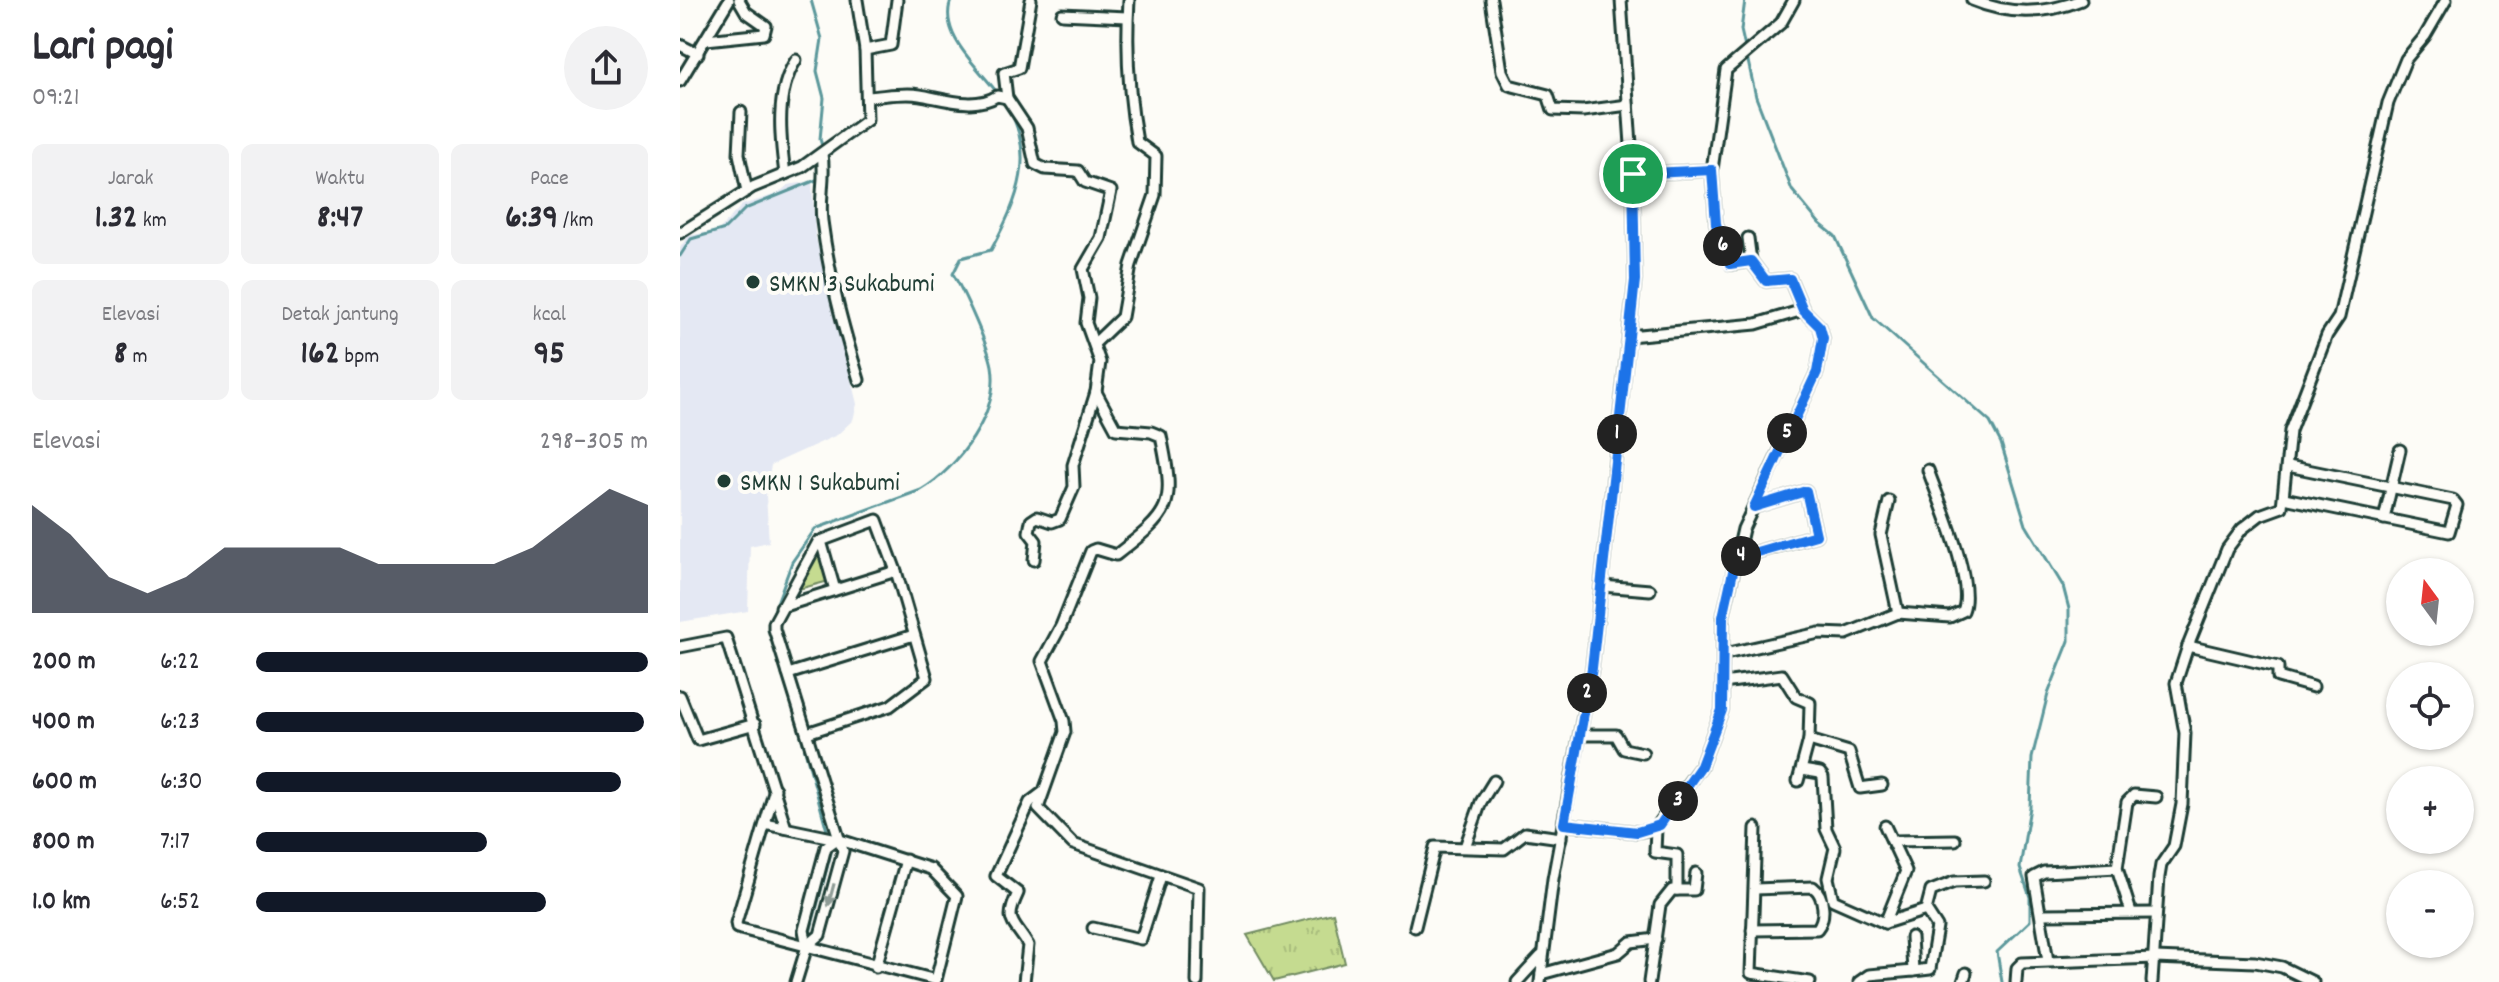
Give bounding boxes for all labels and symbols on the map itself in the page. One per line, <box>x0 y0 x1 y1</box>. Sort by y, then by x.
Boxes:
pin <box>1599 140 1667 208</box>
pin: 6 <box>1703 226 1743 266</box>
place label: SMKN 3 Sukabumi <box>769 267 935 304</box>
marker: SMKN 3 Sukabumi <box>744 273 762 291</box>
pin: 5 <box>1767 413 1807 453</box>
pin: 1 <box>1597 414 1637 454</box>
place label: SMKN 1 Sukabumi <box>740 466 900 503</box>
marker: SMKN 1 Sukabumi <box>715 472 733 490</box>
pin: 4 <box>1721 536 1761 576</box>
north arrow <box>2386 558 2474 646</box>
pin: 2 <box>1567 673 1607 713</box>
pin: 3 <box>1658 781 1698 821</box>
one-way arrow <box>824 883 836 908</box>

